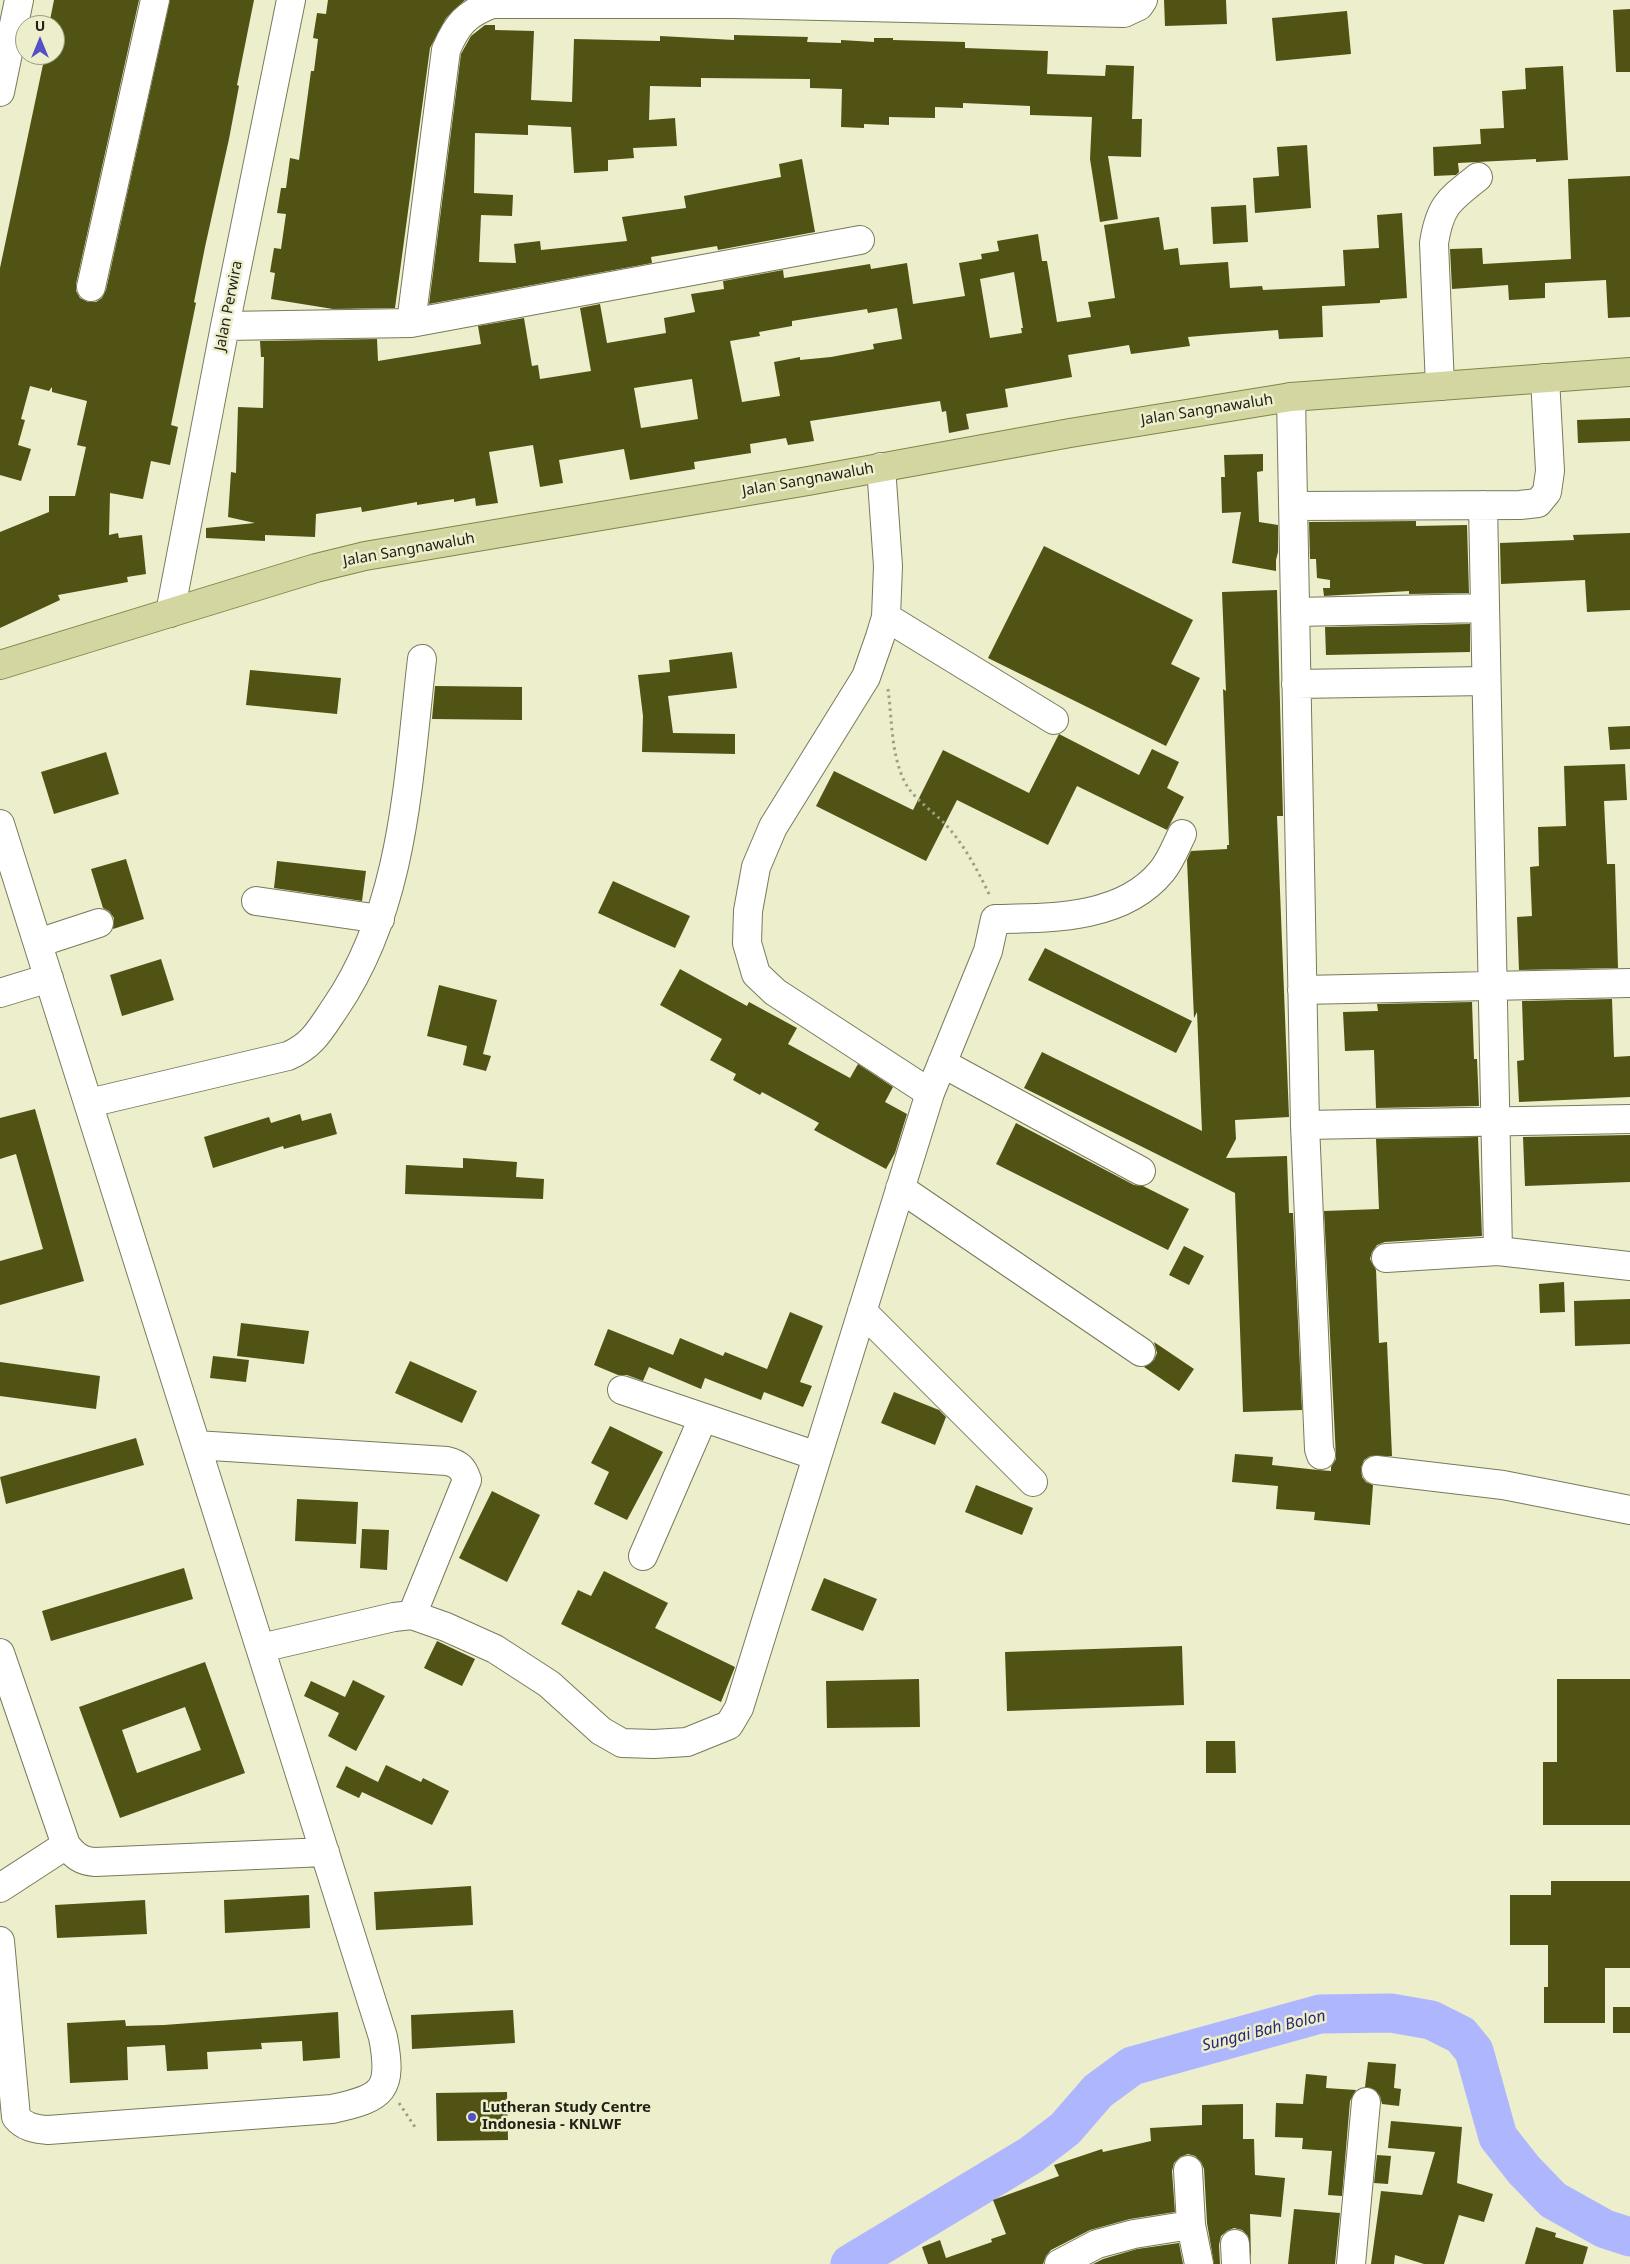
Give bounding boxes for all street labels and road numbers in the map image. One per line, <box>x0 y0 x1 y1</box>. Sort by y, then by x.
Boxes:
street label: Jalan Perwira <box>211 259 247 353</box>
street label: Jalan Sangnawaluh <box>1140 391 1274 429</box>
street label: Jalan Sangnawaluh <box>741 460 875 500</box>
street label: Jalan Sangnawaluh <box>342 530 476 570</box>

